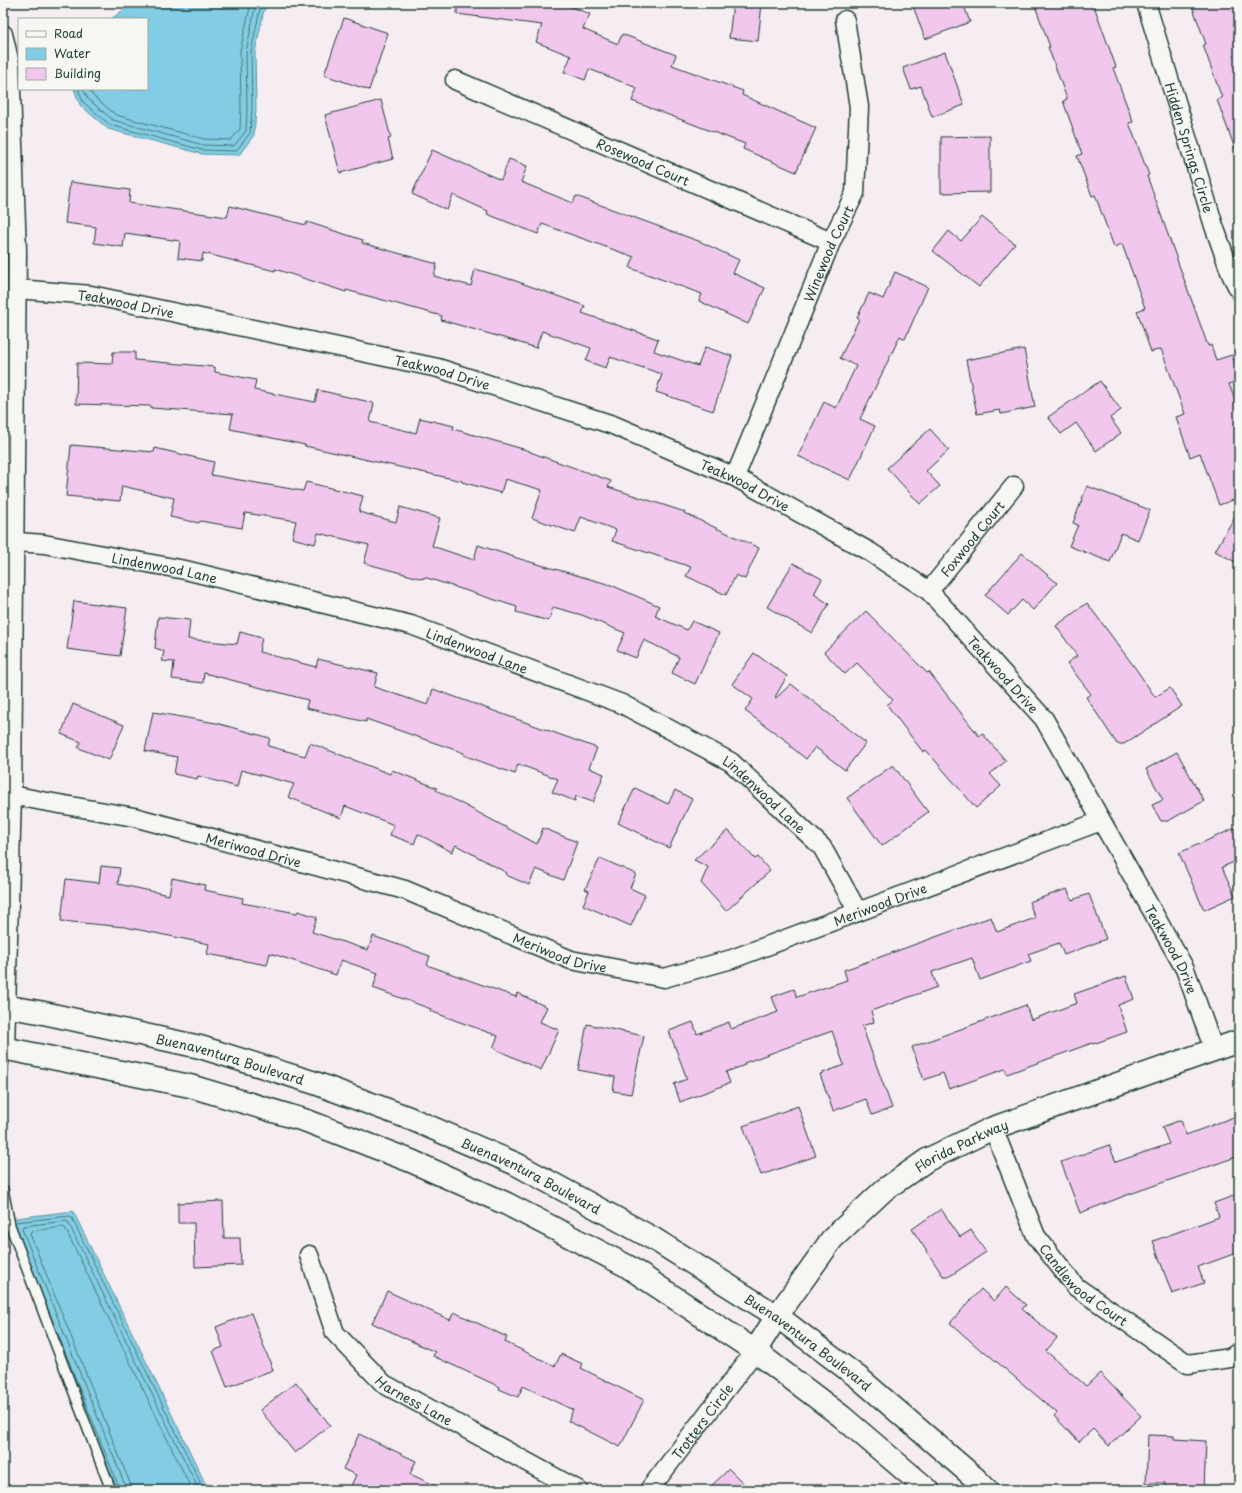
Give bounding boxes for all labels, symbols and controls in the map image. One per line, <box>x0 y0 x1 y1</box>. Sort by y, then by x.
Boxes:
legend <box>18 18 148 90</box>
text: Road <box>54 24 83 42</box>
text: Water <box>54 44 91 62</box>
text: Building <box>54 64 101 82</box>
street label: Hidden Springs Circle <box>1161 80 1219 215</box>
street label: Rosewood Court <box>594 133 693 190</box>
street label: Winewood Court <box>798 202 857 305</box>
street label: Teakwood Drive <box>77 284 176 322</box>
street label: Teakwood Drive <box>393 350 493 394</box>
street label: Teakwood Drive <box>698 454 794 515</box>
street label: Foxwood Court <box>935 496 1008 580</box>
street label: Lindenwood Lane <box>110 547 219 587</box>
street label: Lindenwood Lane <box>424 622 531 678</box>
street label: Teakwood Drive <box>964 631 1043 717</box>
street label: Lindenwood Lane <box>720 750 810 837</box>
street label: Meriwood Drive <box>204 827 304 871</box>
street label: Meriwood Drive <box>831 878 929 930</box>
street label: Teakwood Drive <box>1141 901 1203 996</box>
street label: Meriwood Drive <box>510 927 608 976</box>
street label: Buenaventura Boulevard <box>154 1028 307 1089</box>
street label: Florida Parkway <box>910 1114 1010 1176</box>
street label: Buenaventura Boulevard <box>458 1132 604 1218</box>
street label: Candlewood Court <box>1035 1239 1132 1330</box>
street label: Buenaventura Boulevard <box>741 1288 876 1395</box>
street label: Harness Lane <box>371 1371 456 1429</box>
street label: Trotters Circle <box>667 1379 737 1463</box>

